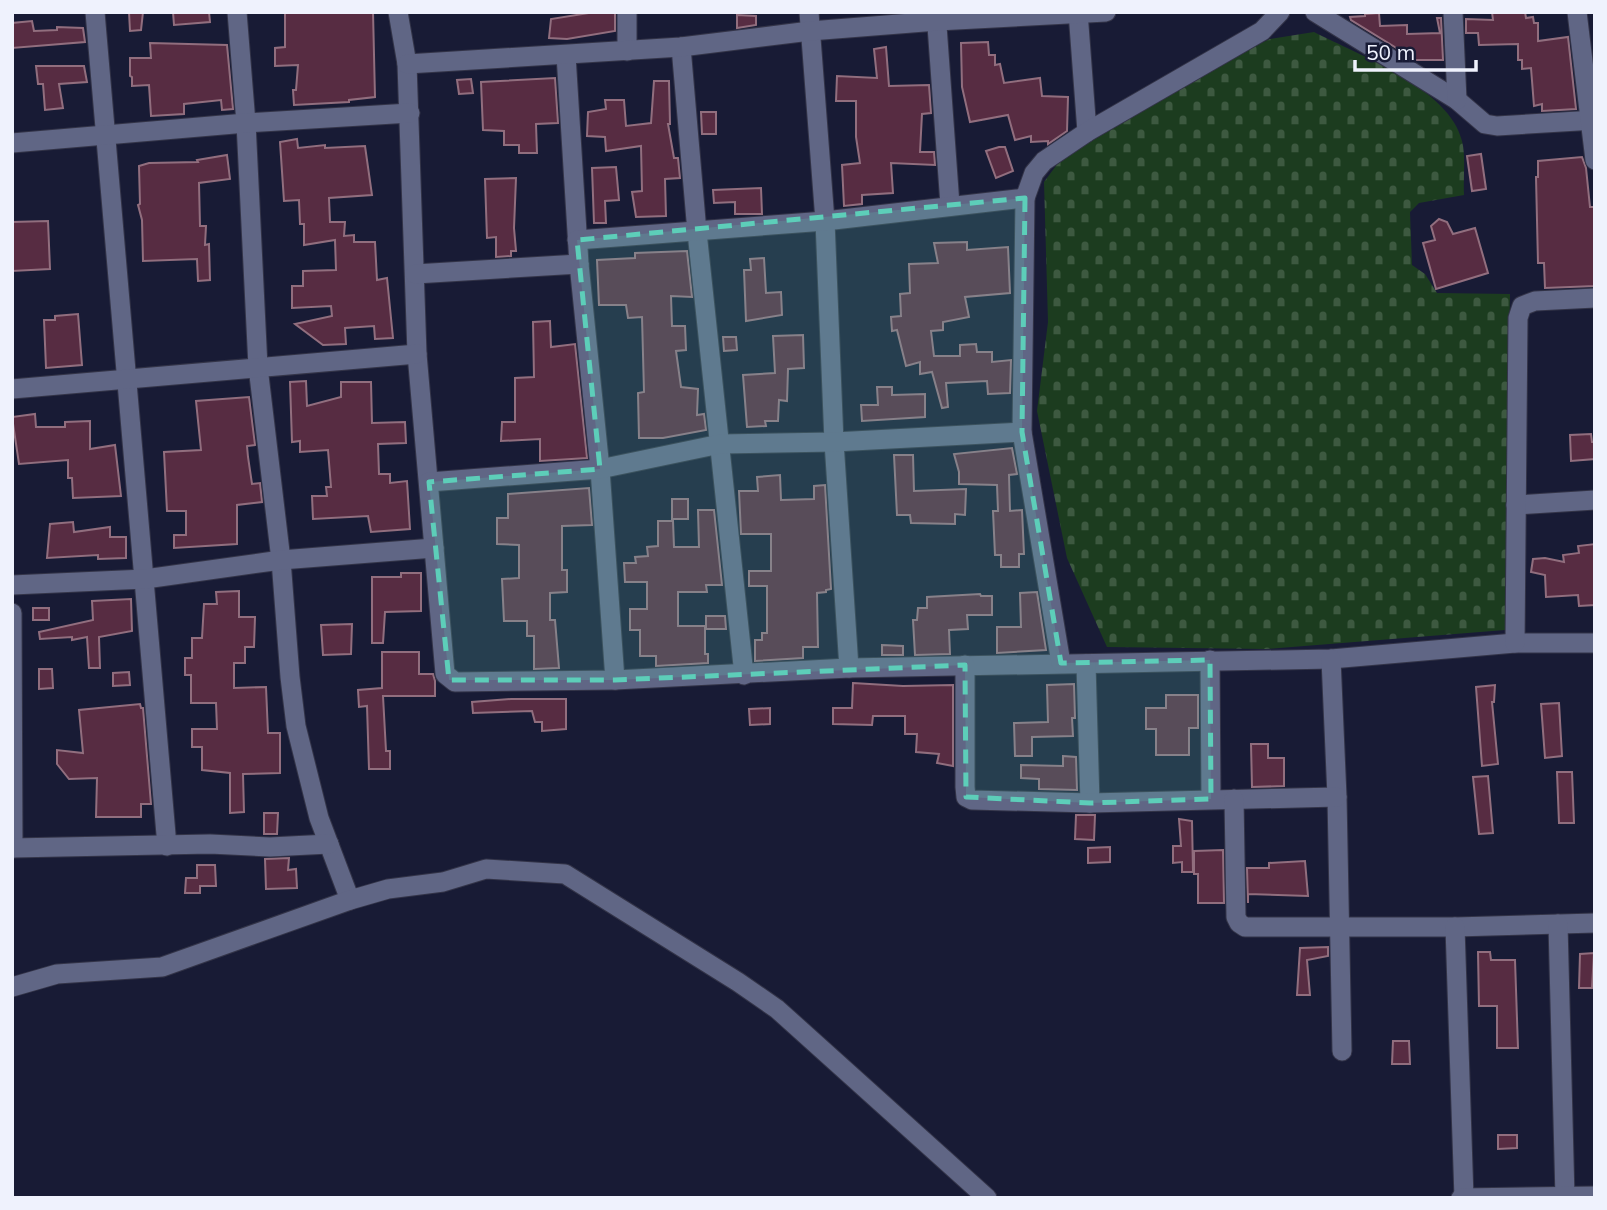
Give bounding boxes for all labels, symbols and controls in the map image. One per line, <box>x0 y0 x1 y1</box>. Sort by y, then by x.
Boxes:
scale bar <box>1355 28 1476 72</box>
text: 50 m <box>1366 39 1415 65</box>

